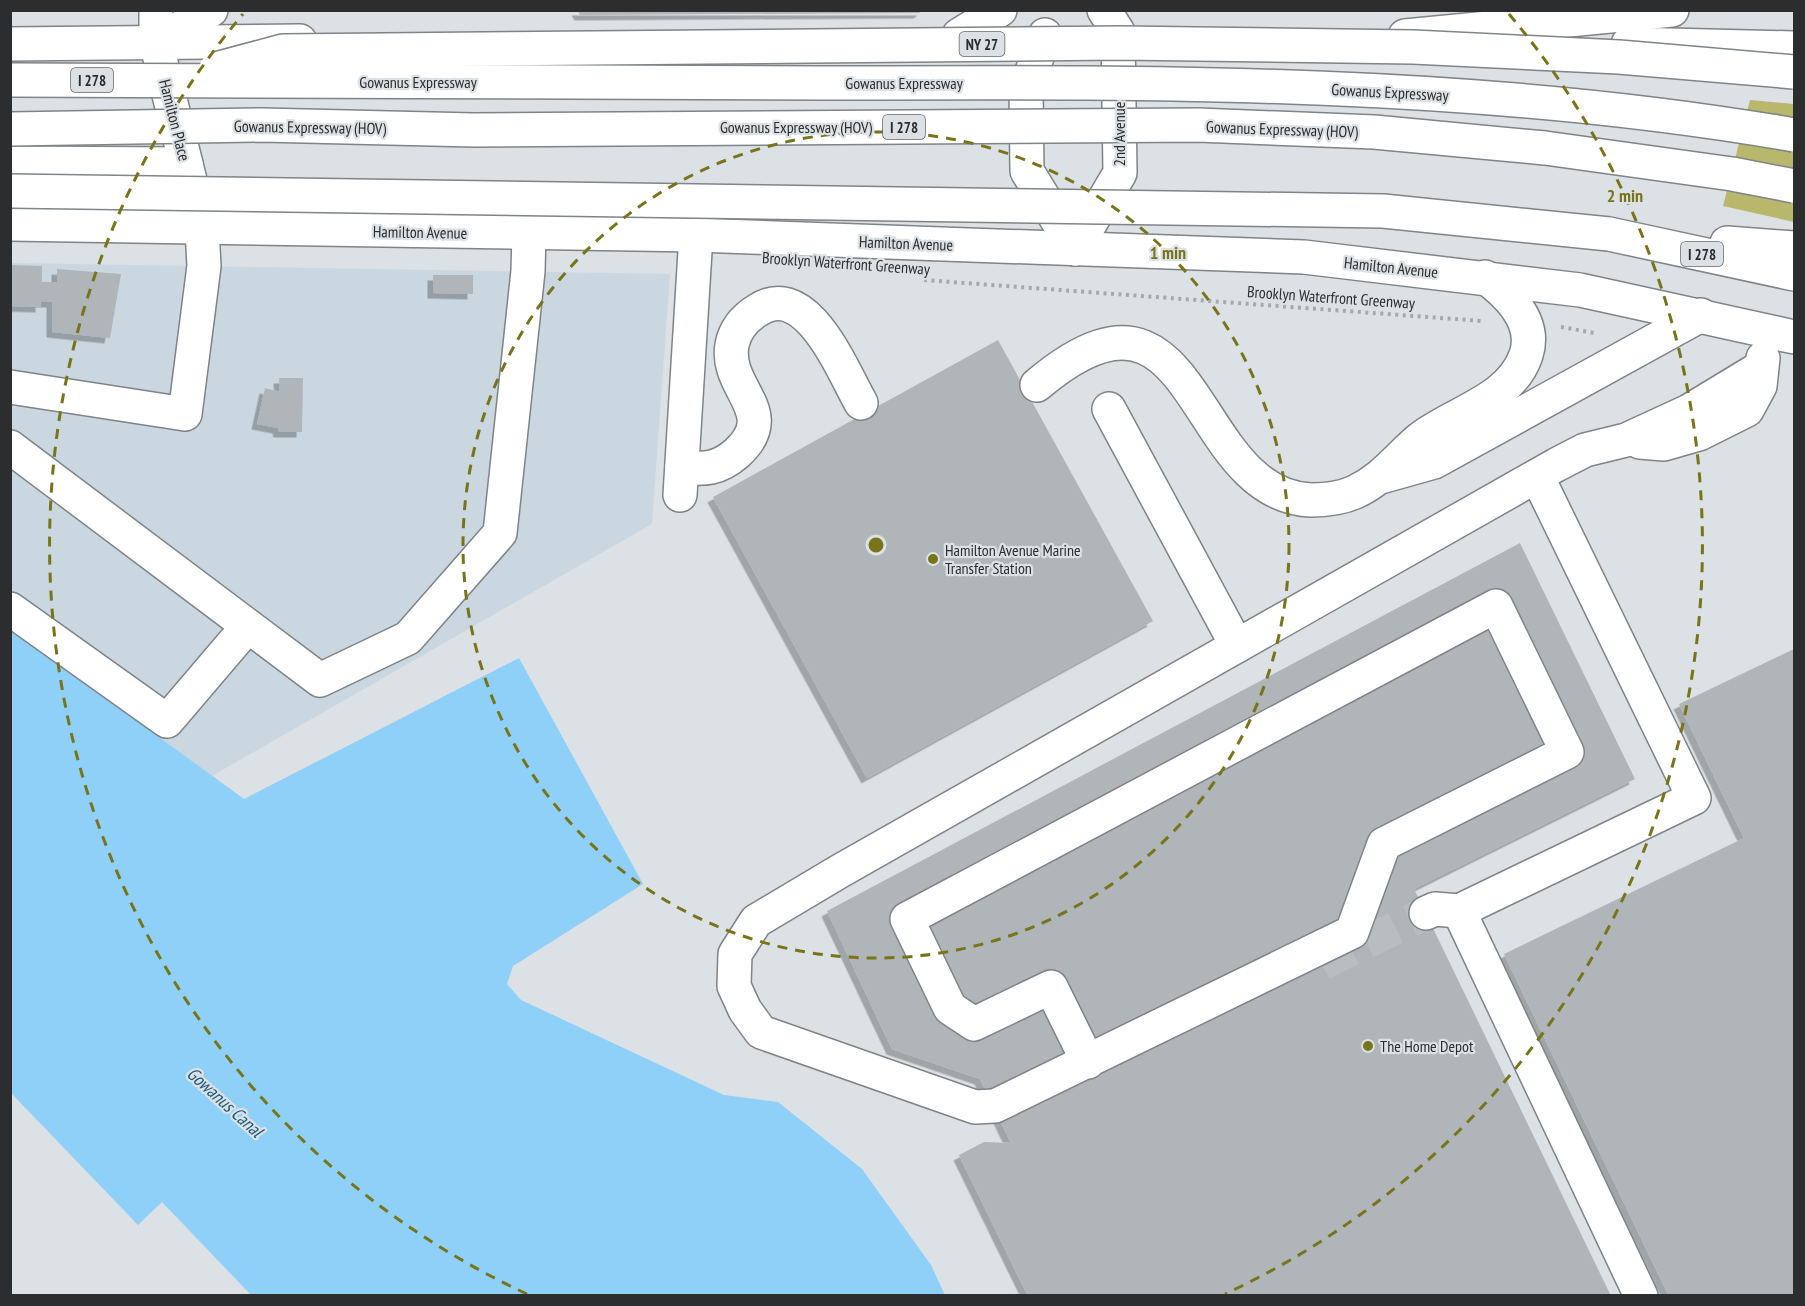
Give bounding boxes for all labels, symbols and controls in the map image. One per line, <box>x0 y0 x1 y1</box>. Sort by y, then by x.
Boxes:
road number: NY 27 <box>960 32 1004 56</box>
road number: I 278 <box>71 68 113 92</box>
street label: Gowanus Expressway <box>359 72 477 92</box>
street label: Gowanus Expressway <box>845 73 963 93</box>
street label: Hamilton Place <box>155 77 195 163</box>
street label: Gowanus Expressway <box>1331 79 1449 105</box>
street label: 2nd Avenue <box>1109 102 1129 166</box>
road number: I 278 <box>883 115 925 139</box>
street label: Gowanus Expressway (HOV) <box>234 116 386 138</box>
street label: Gowanus Expressway (HOV) <box>1206 116 1359 142</box>
street label: Gowanus Expressway (HOV) <box>720 117 872 137</box>
text: 2 min <box>1607 184 1643 207</box>
street label: Hamilton Avenue <box>373 221 467 243</box>
street label: Hamilton Avenue <box>859 231 953 255</box>
text: 1 min <box>1150 241 1186 264</box>
road number: I 278 <box>1681 242 1723 266</box>
street label: Brooklyn Waterfront Greenway <box>761 247 931 279</box>
street label: Hamilton Avenue <box>1343 252 1439 282</box>
street label: Brooklyn Waterfront Greenway <box>1246 281 1416 313</box>
centre of rings <box>866 535 886 555</box>
place label: Hamilton Avenue Marine Transfer Station <box>945 540 1081 578</box>
marker: Hamilton Avenue Marine Transfer Station <box>926 552 940 566</box>
place label: The Home Depot <box>1380 1036 1474 1056</box>
marker: The Home Depot <box>1361 1039 1375 1053</box>
water label: Gowanus Canal <box>182 1062 269 1143</box>

